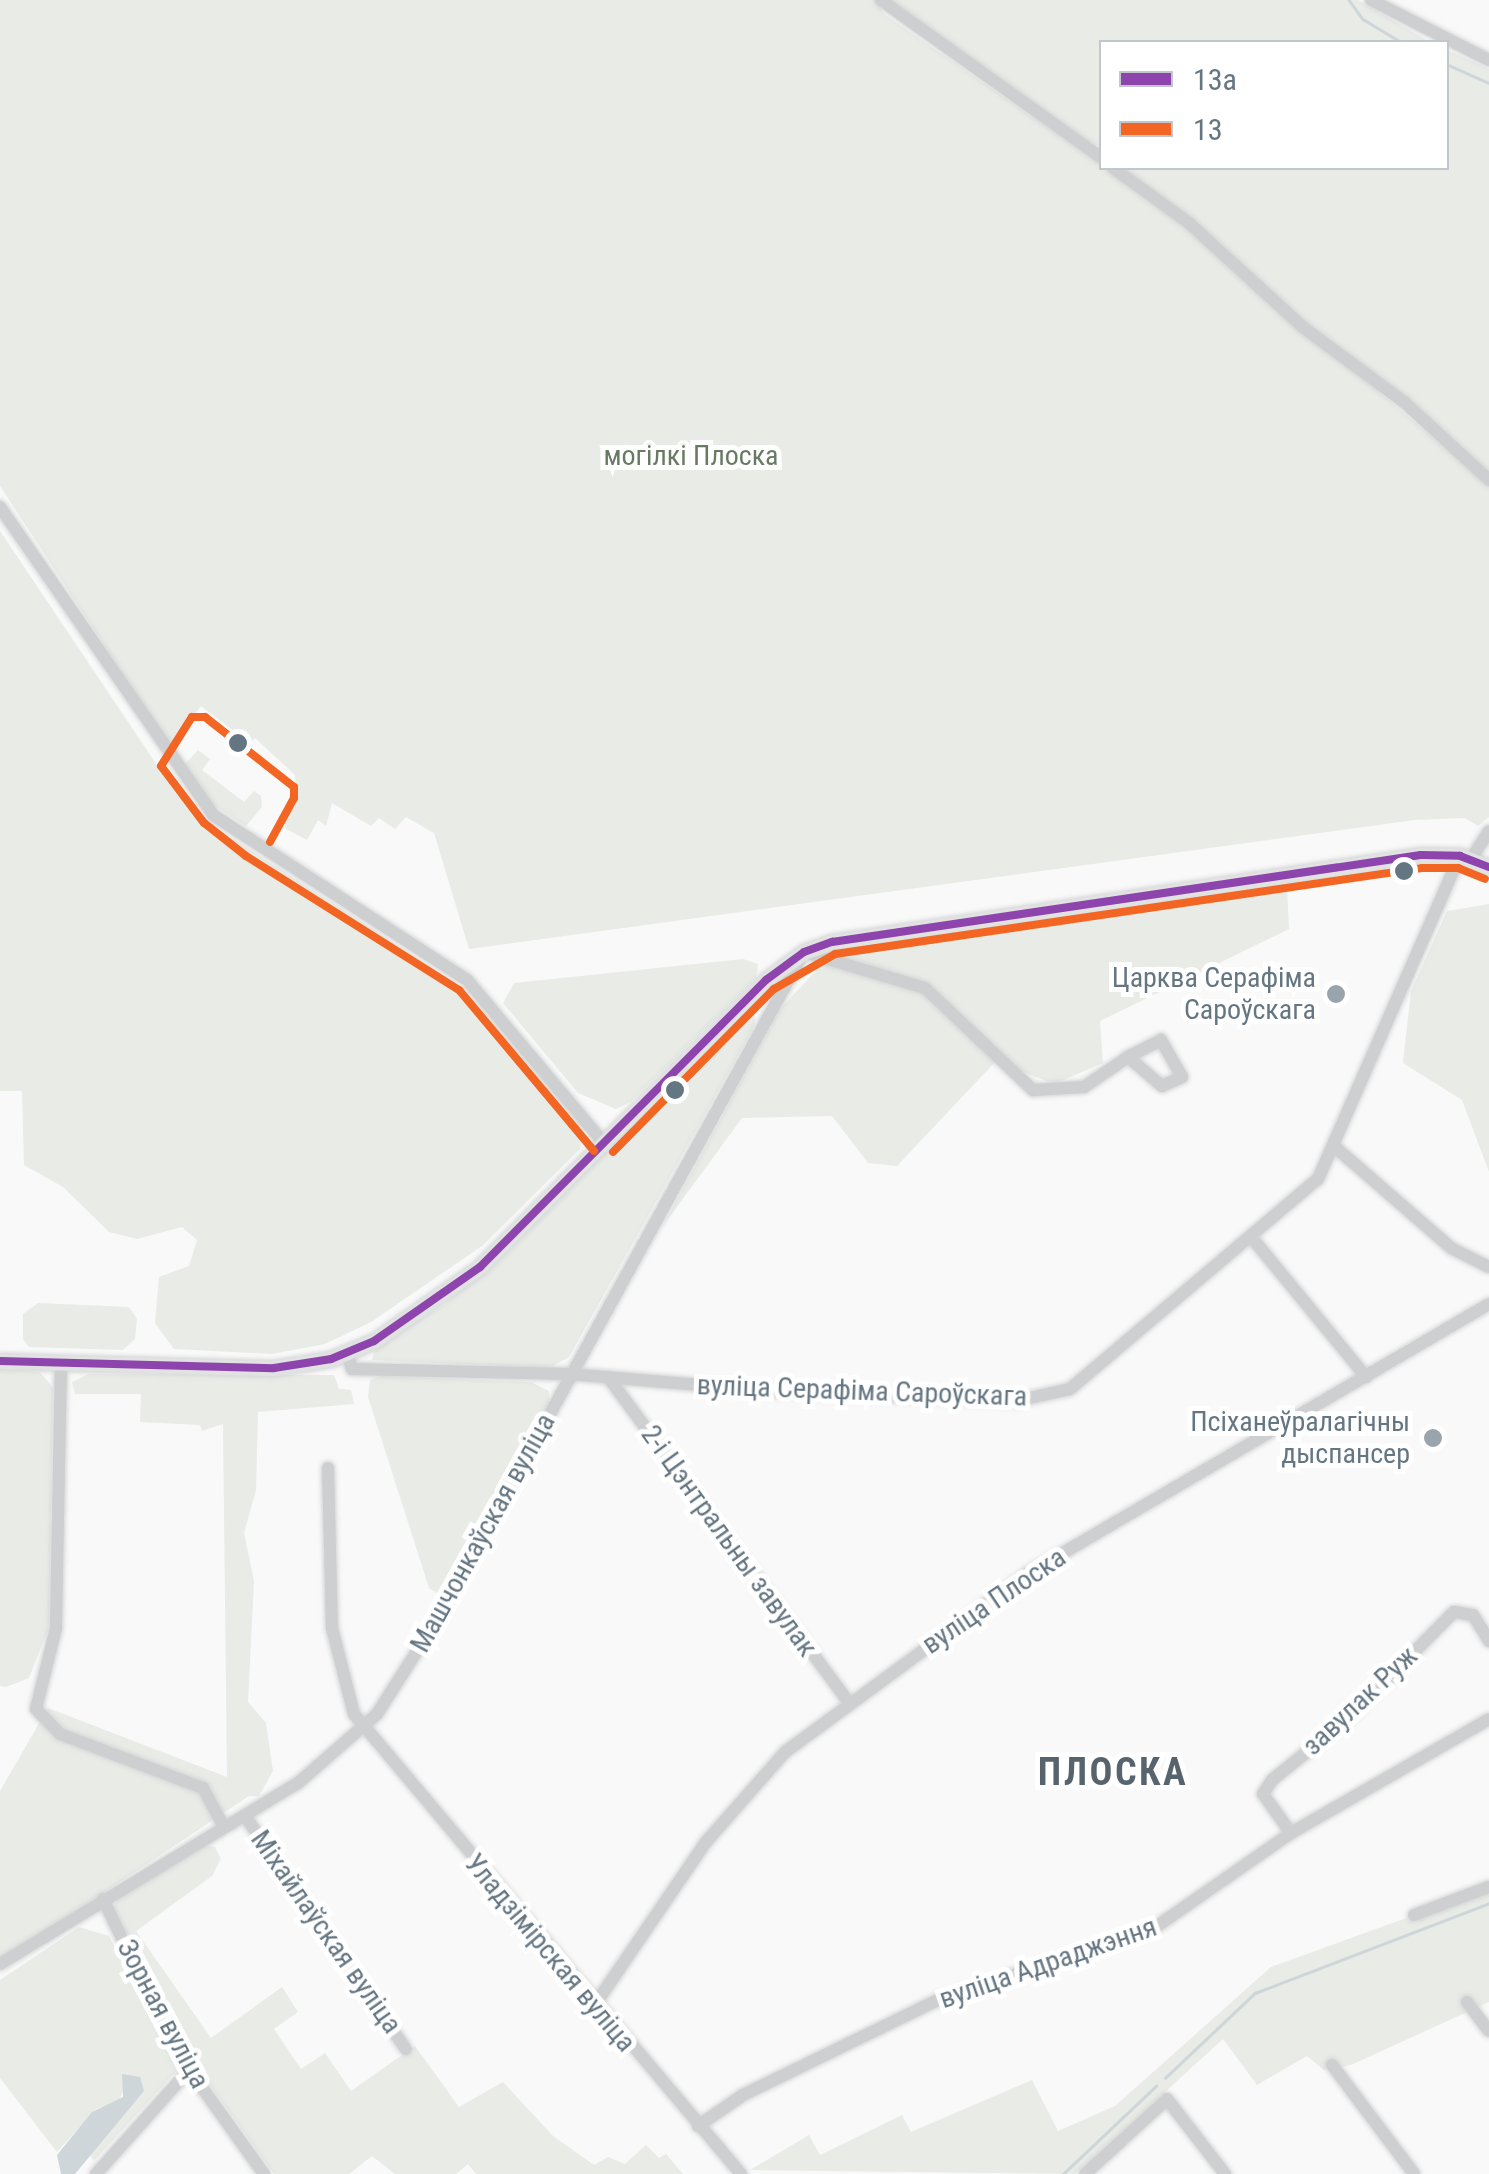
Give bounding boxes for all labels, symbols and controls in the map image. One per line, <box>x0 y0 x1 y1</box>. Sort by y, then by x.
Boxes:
legend <box>1099 40 1449 170</box>
text: 13а <box>1193 62 1237 97</box>
text: 13 <box>1193 112 1223 147</box>
park label: могілкі Плоска <box>603 439 779 473</box>
unlabelled marker <box>228 733 248 753</box>
unlabelled marker <box>1394 861 1414 881</box>
place label: Царква Серафіма Сароўскага <box>1112 961 1316 1027</box>
marker: Царква Серафіма Сароўскага <box>1325 983 1347 1005</box>
unlabelled marker <box>665 1080 685 1100</box>
street label: вуліца Серафіма Сароўскага <box>696 1368 1028 1414</box>
place label: Псіханеўралагічны дыспансер <box>1190 1405 1410 1471</box>
street label: Машчонкаўская вуліца <box>403 1408 563 1658</box>
street label: 2-і Цэнтральны завулак <box>634 1419 824 1663</box>
marker: Псіханеўралагічны дыспансер <box>1420 1425 1446 1451</box>
street label: вуліца Плоска <box>916 1541 1072 1661</box>
street label: завулак Руж <box>1296 1639 1424 1763</box>
district label: ПЛОСКА <box>1038 1750 1188 1796</box>
street label: Міхайлаўская вуліца <box>243 1824 409 2040</box>
street label: Уладзімірская вуліца <box>457 1847 643 2059</box>
street label: вуліца Адраджэння <box>935 1910 1161 2016</box>
street label: Зорная вуліца <box>110 1934 216 2094</box>

